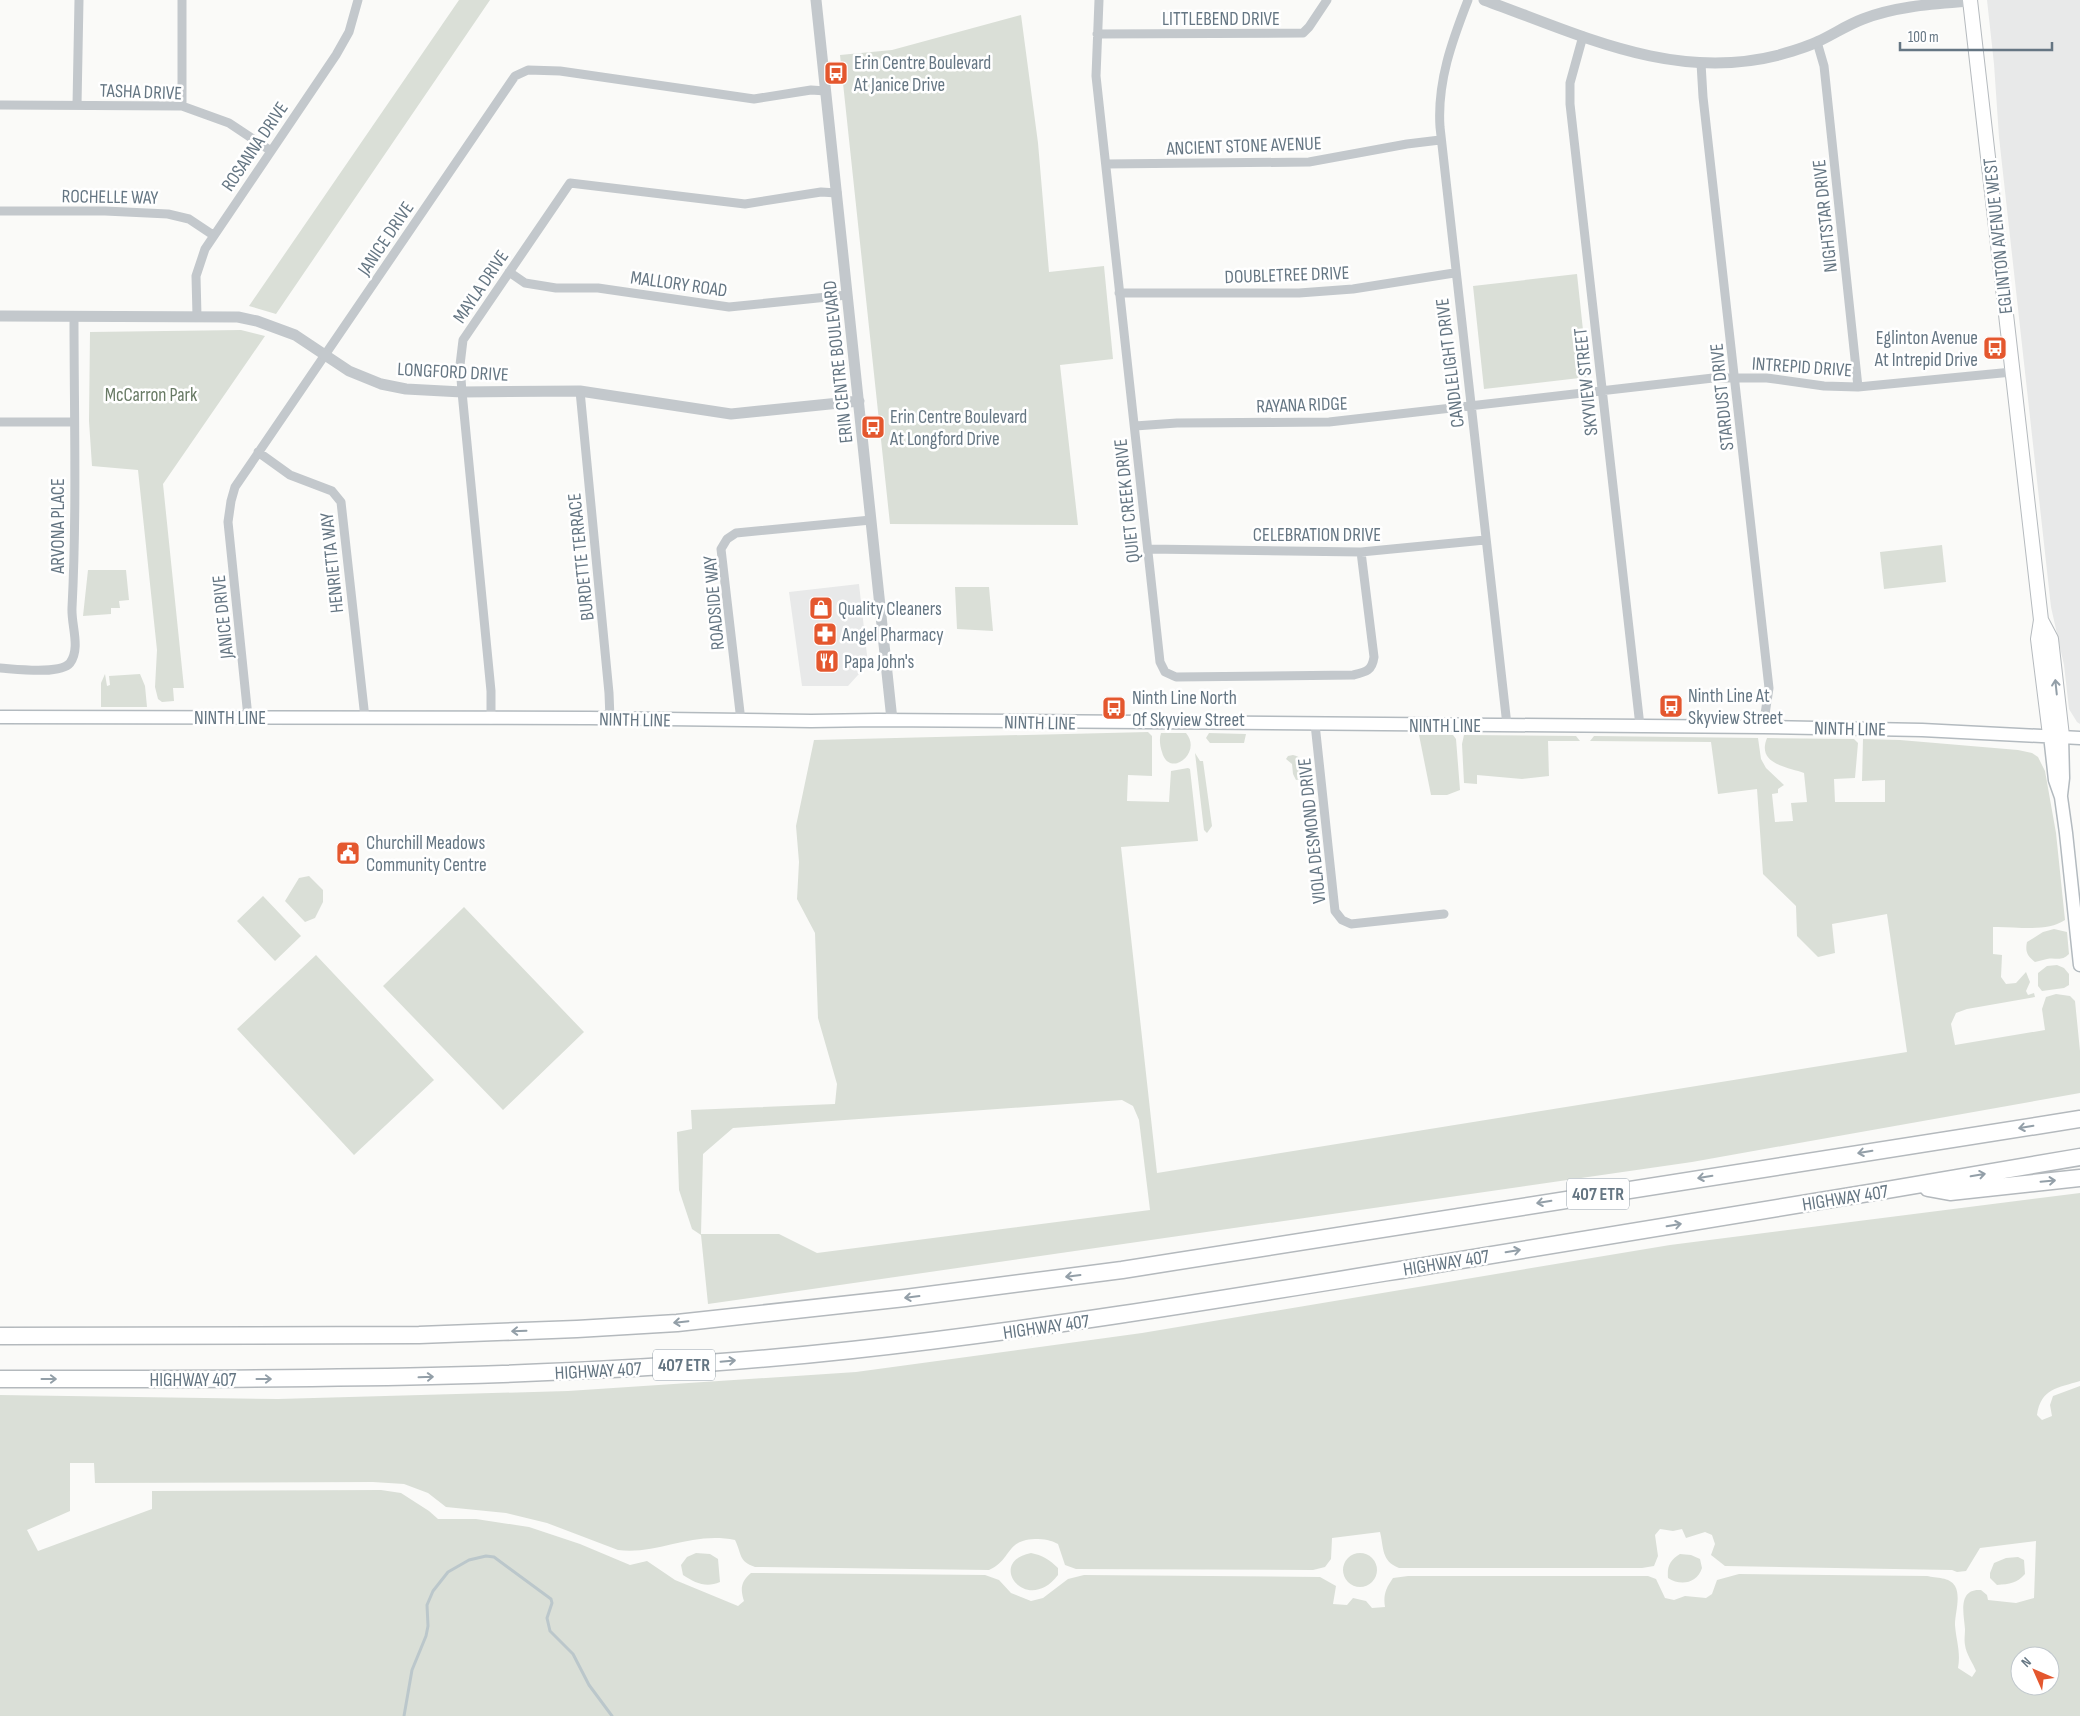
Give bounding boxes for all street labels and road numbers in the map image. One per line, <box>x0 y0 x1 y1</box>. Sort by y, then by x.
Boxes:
street label: LITTLEBEND DRIVE <box>1162 8 1280 31</box>
street label: TASHA DRIVE <box>99 80 183 105</box>
street label: ROSANNA DRIVE <box>217 98 294 196</box>
street label: ANCIENT STONE AVENUE <box>1165 132 1322 161</box>
street label: EGLINTON AVENUE WEST <box>1979 156 2018 315</box>
street label: NIGHTSTAR DRIVE <box>1808 158 1843 273</box>
street label: ROCHELLE WAY <box>61 185 159 210</box>
street label: JANICE DRIVE <box>353 198 419 281</box>
street label: MAYLA DRIVE <box>448 246 514 328</box>
street label: DOUBLETREE DRIVE <box>1224 262 1350 289</box>
street label: MALLORY ROAD <box>629 266 729 303</box>
street label: ERIN CENTRE BOULEVARD <box>819 279 858 444</box>
street label: CANDLELIGHT DRIVE <box>1431 297 1470 429</box>
street label: SKYVIEW STREET <box>1569 327 1604 437</box>
street label: STARDUST DRIVE <box>1705 342 1740 452</box>
street label: INTREPID DRIVE <box>1751 353 1853 382</box>
street label: LONGFORD DRIVE <box>397 358 509 387</box>
street label: RAYANA RIDGE <box>1256 392 1348 419</box>
street label: QUIET CREEK DRIVE <box>1110 438 1145 564</box>
street label: ARVONA PLACE <box>47 478 70 575</box>
street label: BURDETTE TERRACE <box>563 492 600 622</box>
street label: HENRIETTA WAY <box>316 512 349 614</box>
street label: CELEBRATION DRIVE <box>1253 524 1381 547</box>
street label: ROADSIDE WAY <box>699 555 730 651</box>
street label: JANICE DRIVE <box>208 574 239 661</box>
street label: NINTH LINE <box>194 707 266 730</box>
street label: NINTH LINE <box>599 708 671 733</box>
street label: NINTH LINE <box>1004 711 1076 736</box>
street label: NINTH LINE <box>1409 715 1481 738</box>
street label: NINTH LINE <box>1814 717 1886 742</box>
street label: VIOLA DESMOND DRIVE <box>1293 757 1332 905</box>
road number: 407 ETR <box>1567 1178 1629 1210</box>
street label: HIGHWAY 407 <box>1801 1180 1890 1217</box>
street label: HIGHWAY 407 <box>1402 1245 1491 1282</box>
street label: HIGHWAY 407 <box>1002 1310 1091 1345</box>
road number: 407 ETR <box>653 1350 715 1380</box>
street label: HIGHWAY 407 <box>554 1358 642 1385</box>
street label: HIGHWAY 407 <box>150 1369 237 1392</box>

